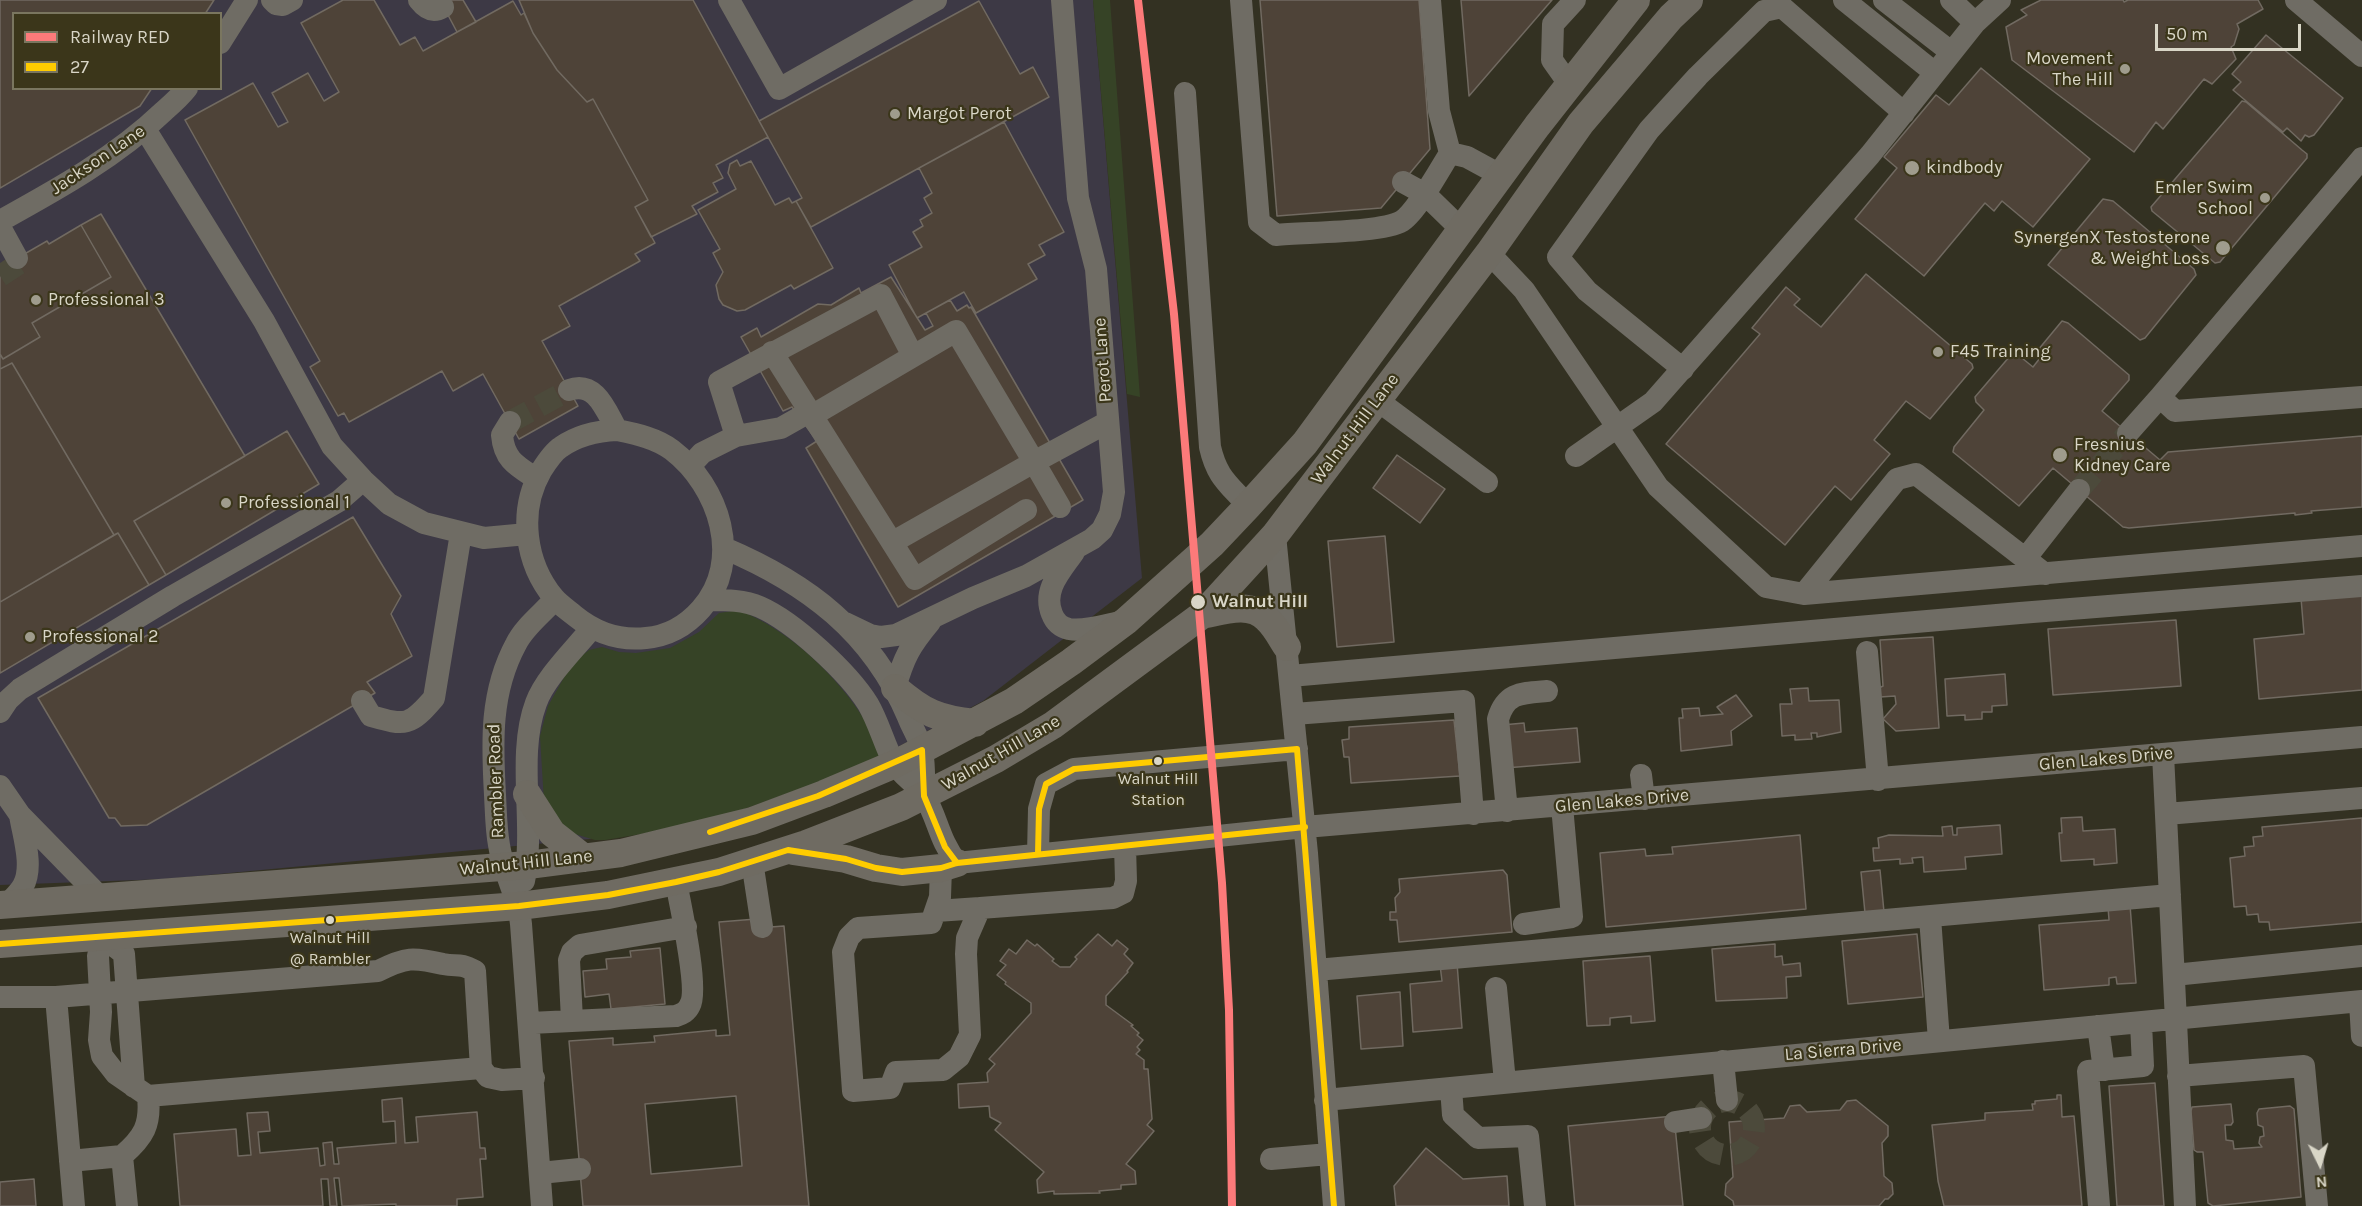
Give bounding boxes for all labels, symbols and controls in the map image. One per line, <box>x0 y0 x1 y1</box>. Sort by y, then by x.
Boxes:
legend <box>12 12 222 90</box>
scale bar <box>2158 12 2304 50</box>
text: 50 m <box>2166 23 2208 45</box>
text: Railway RED <box>70 26 170 48</box>
place label: Movement The Hill <box>2026 48 2113 90</box>
text: 27 <box>70 56 89 78</box>
marker: Movement The Hill <box>2118 62 2132 76</box>
place label: Margot Perot <box>907 103 1012 125</box>
marker: Margot Perot <box>888 107 902 121</box>
street label: Jackson Lane <box>47 120 149 200</box>
place label: kindbody <box>1926 157 2003 179</box>
marker: kindbody <box>1903 159 1921 177</box>
place label: Emler Swim School <box>2155 177 2253 219</box>
marker: Emler Swim School <box>2258 191 2272 205</box>
place label: SynergenX Testosterone & Weight Loss <box>2013 227 2210 270</box>
marker: SynergenX Testosterone & Weight Loss <box>2214 239 2232 257</box>
place label: Professional 3 <box>48 289 165 311</box>
marker: Professional 3 <box>29 293 43 307</box>
street label: Perot Lane <box>1089 317 1117 403</box>
place label: F45 Training <box>1950 341 2051 363</box>
marker: F45 Training <box>1931 345 1945 359</box>
street label: Walnut Hill Lane <box>1306 369 1404 489</box>
place label: Fresnius Kidney Care <box>2074 434 2170 476</box>
marker: Fresnius Kidney Care <box>2051 446 2069 464</box>
place label: Professional 1 <box>238 492 350 514</box>
marker: Professional 1 <box>219 496 233 510</box>
place label: Walnut Hill <box>1212 591 1308 613</box>
marker: Walnut Hill <box>1189 593 1207 611</box>
place label: Professional 2 <box>42 626 158 648</box>
marker: Professional 2 <box>23 630 37 644</box>
street label: Walnut Hill Lane <box>938 710 1064 796</box>
street label: Rambler Road <box>483 723 509 839</box>
street label: Glen Lakes Drive <box>2038 742 2174 776</box>
marker: Walnut Hill Station <box>1152 755 1164 767</box>
place label: Walnut Hill Station <box>1118 769 1198 807</box>
street label: Glen Lakes Drive <box>1554 784 1690 818</box>
street label: Walnut Hill Lane <box>459 845 593 881</box>
marker: Walnut Hill @ Rambler <box>324 914 336 926</box>
place label: Walnut Hill @ Rambler <box>290 928 370 966</box>
street label: La Sierra Drive <box>1784 1034 1902 1066</box>
north arrow <box>2290 1134 2350 1194</box>
text: N <box>2315 1172 2328 1192</box>

